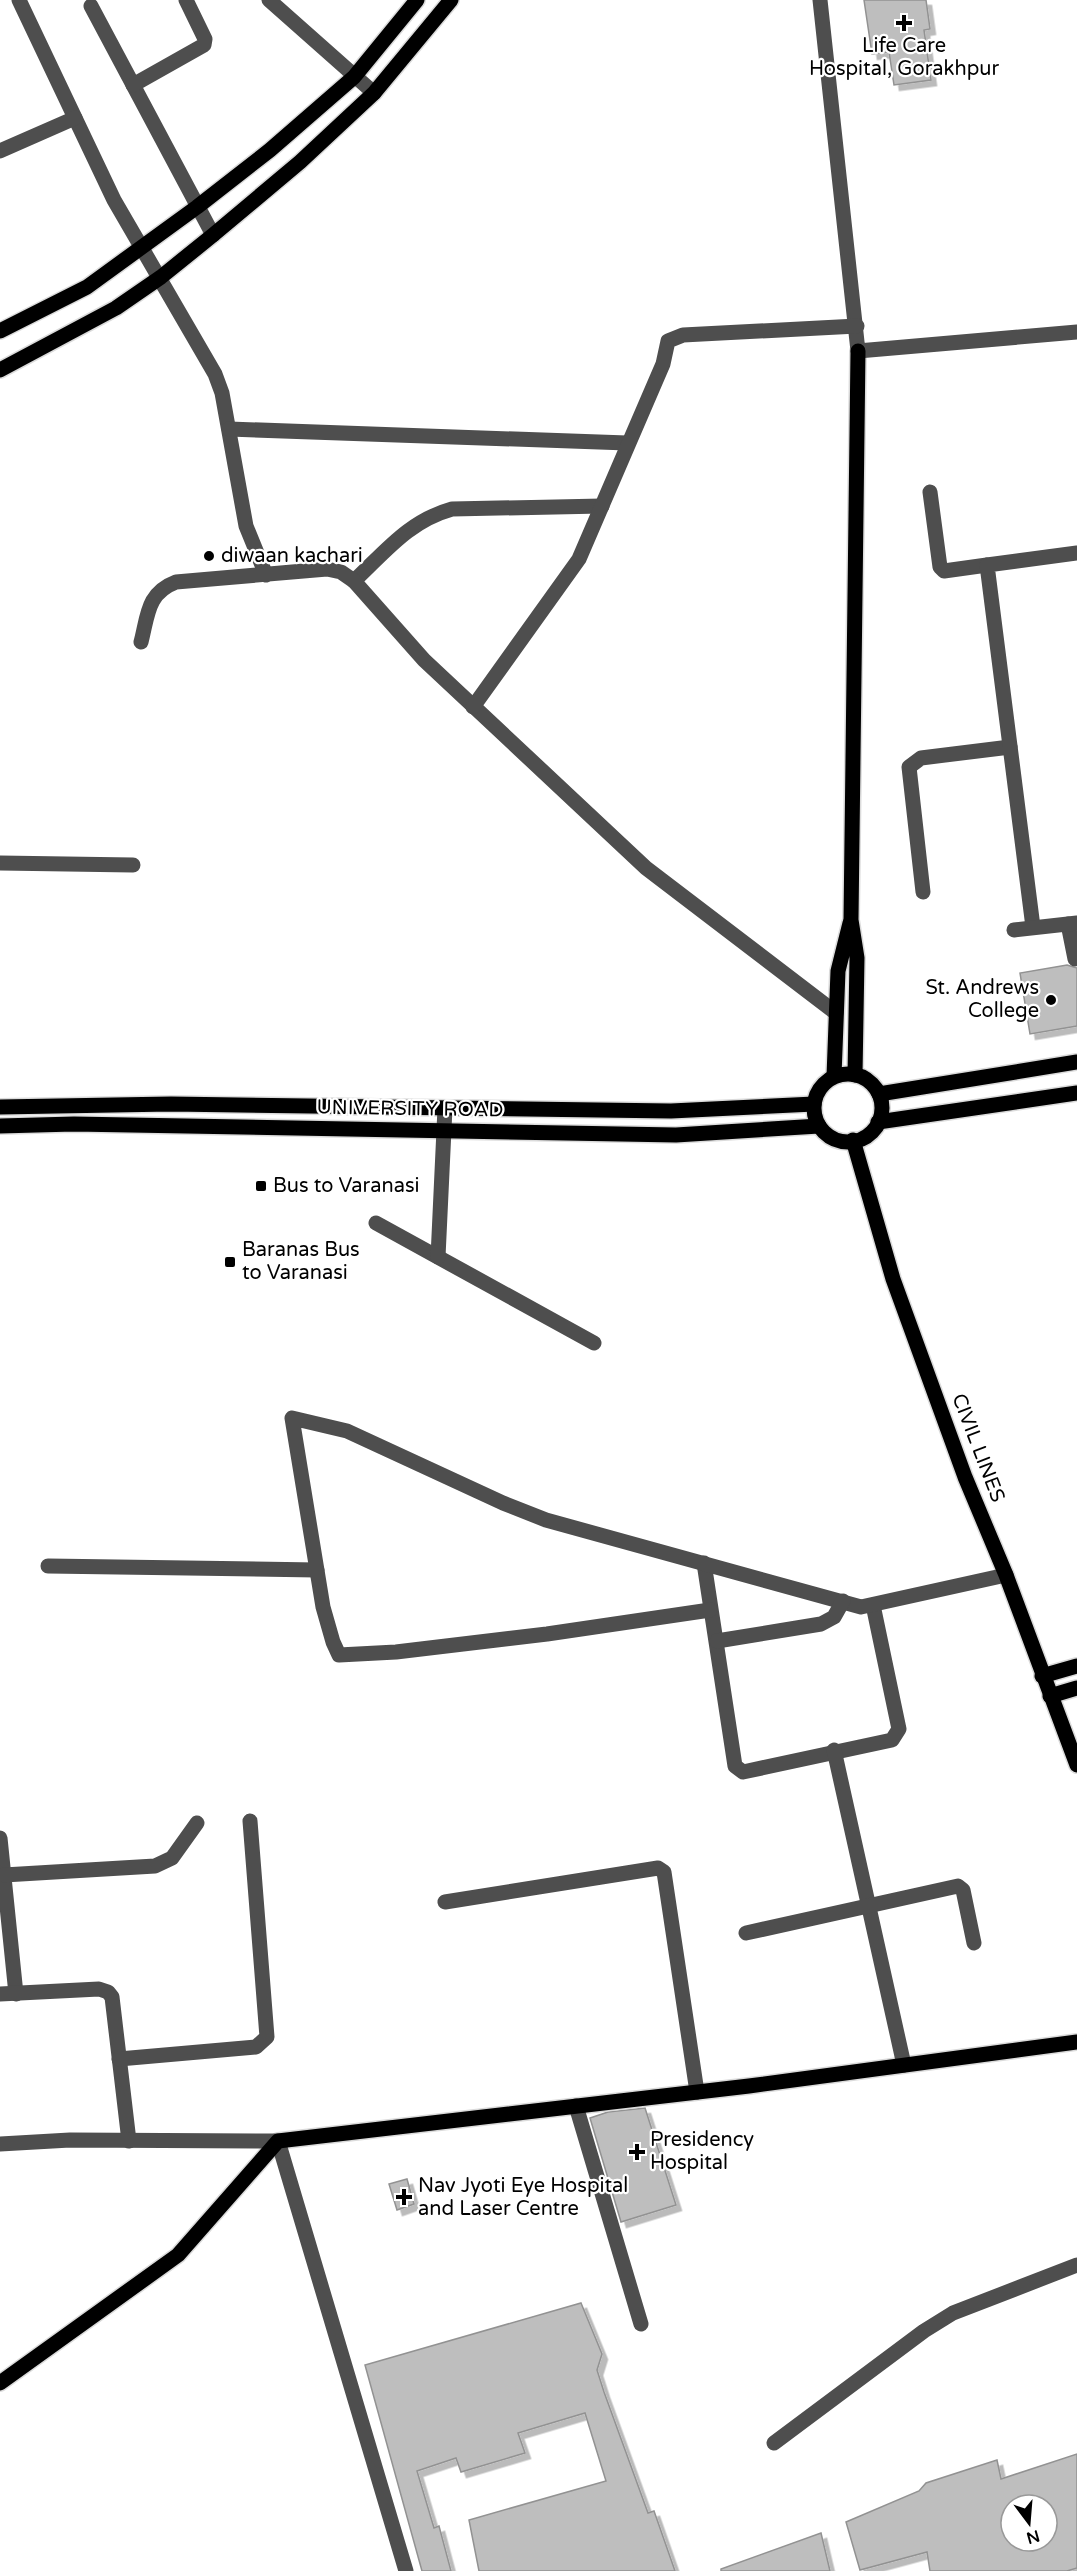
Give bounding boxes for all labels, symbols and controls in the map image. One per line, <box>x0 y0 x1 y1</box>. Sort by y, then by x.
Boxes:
marker: Life Care Hospital, Gorakhpur <box>895 14 913 32</box>
place label: Life Care Hospital, Gorakhpur <box>809 34 999 81</box>
place label: diwaan kachari <box>221 544 363 568</box>
marker: diwaan kachari <box>202 549 216 563</box>
place label: St. Andrews College <box>925 976 1039 1023</box>
marker: St. Andrews College <box>1044 993 1058 1007</box>
street label: UNIVERSITY ROAD <box>316 1095 504 1123</box>
place label: Bus to Varanasi <box>273 1174 419 1198</box>
marker: Bus to Varanasi <box>254 1179 268 1193</box>
place label: Baranas Bus to Varanasi <box>242 1238 360 1285</box>
marker: Baranas Bus to Varanasi <box>223 1255 237 1269</box>
street label: CIVIL LINES <box>946 1390 1010 1506</box>
place label: Presidency Hospital <box>650 2128 754 2175</box>
marker: Presidency Hospital <box>628 2143 646 2161</box>
place label: Nav Jyoti Eye Hospital and Laser Centre <box>418 2174 628 2221</box>
marker: Nav Jyoti Eye Hospital and Laser Centre <box>395 2188 413 2206</box>
north arrow <box>999 2493 1059 2553</box>
text: N <box>1024 2525 1042 2548</box>

